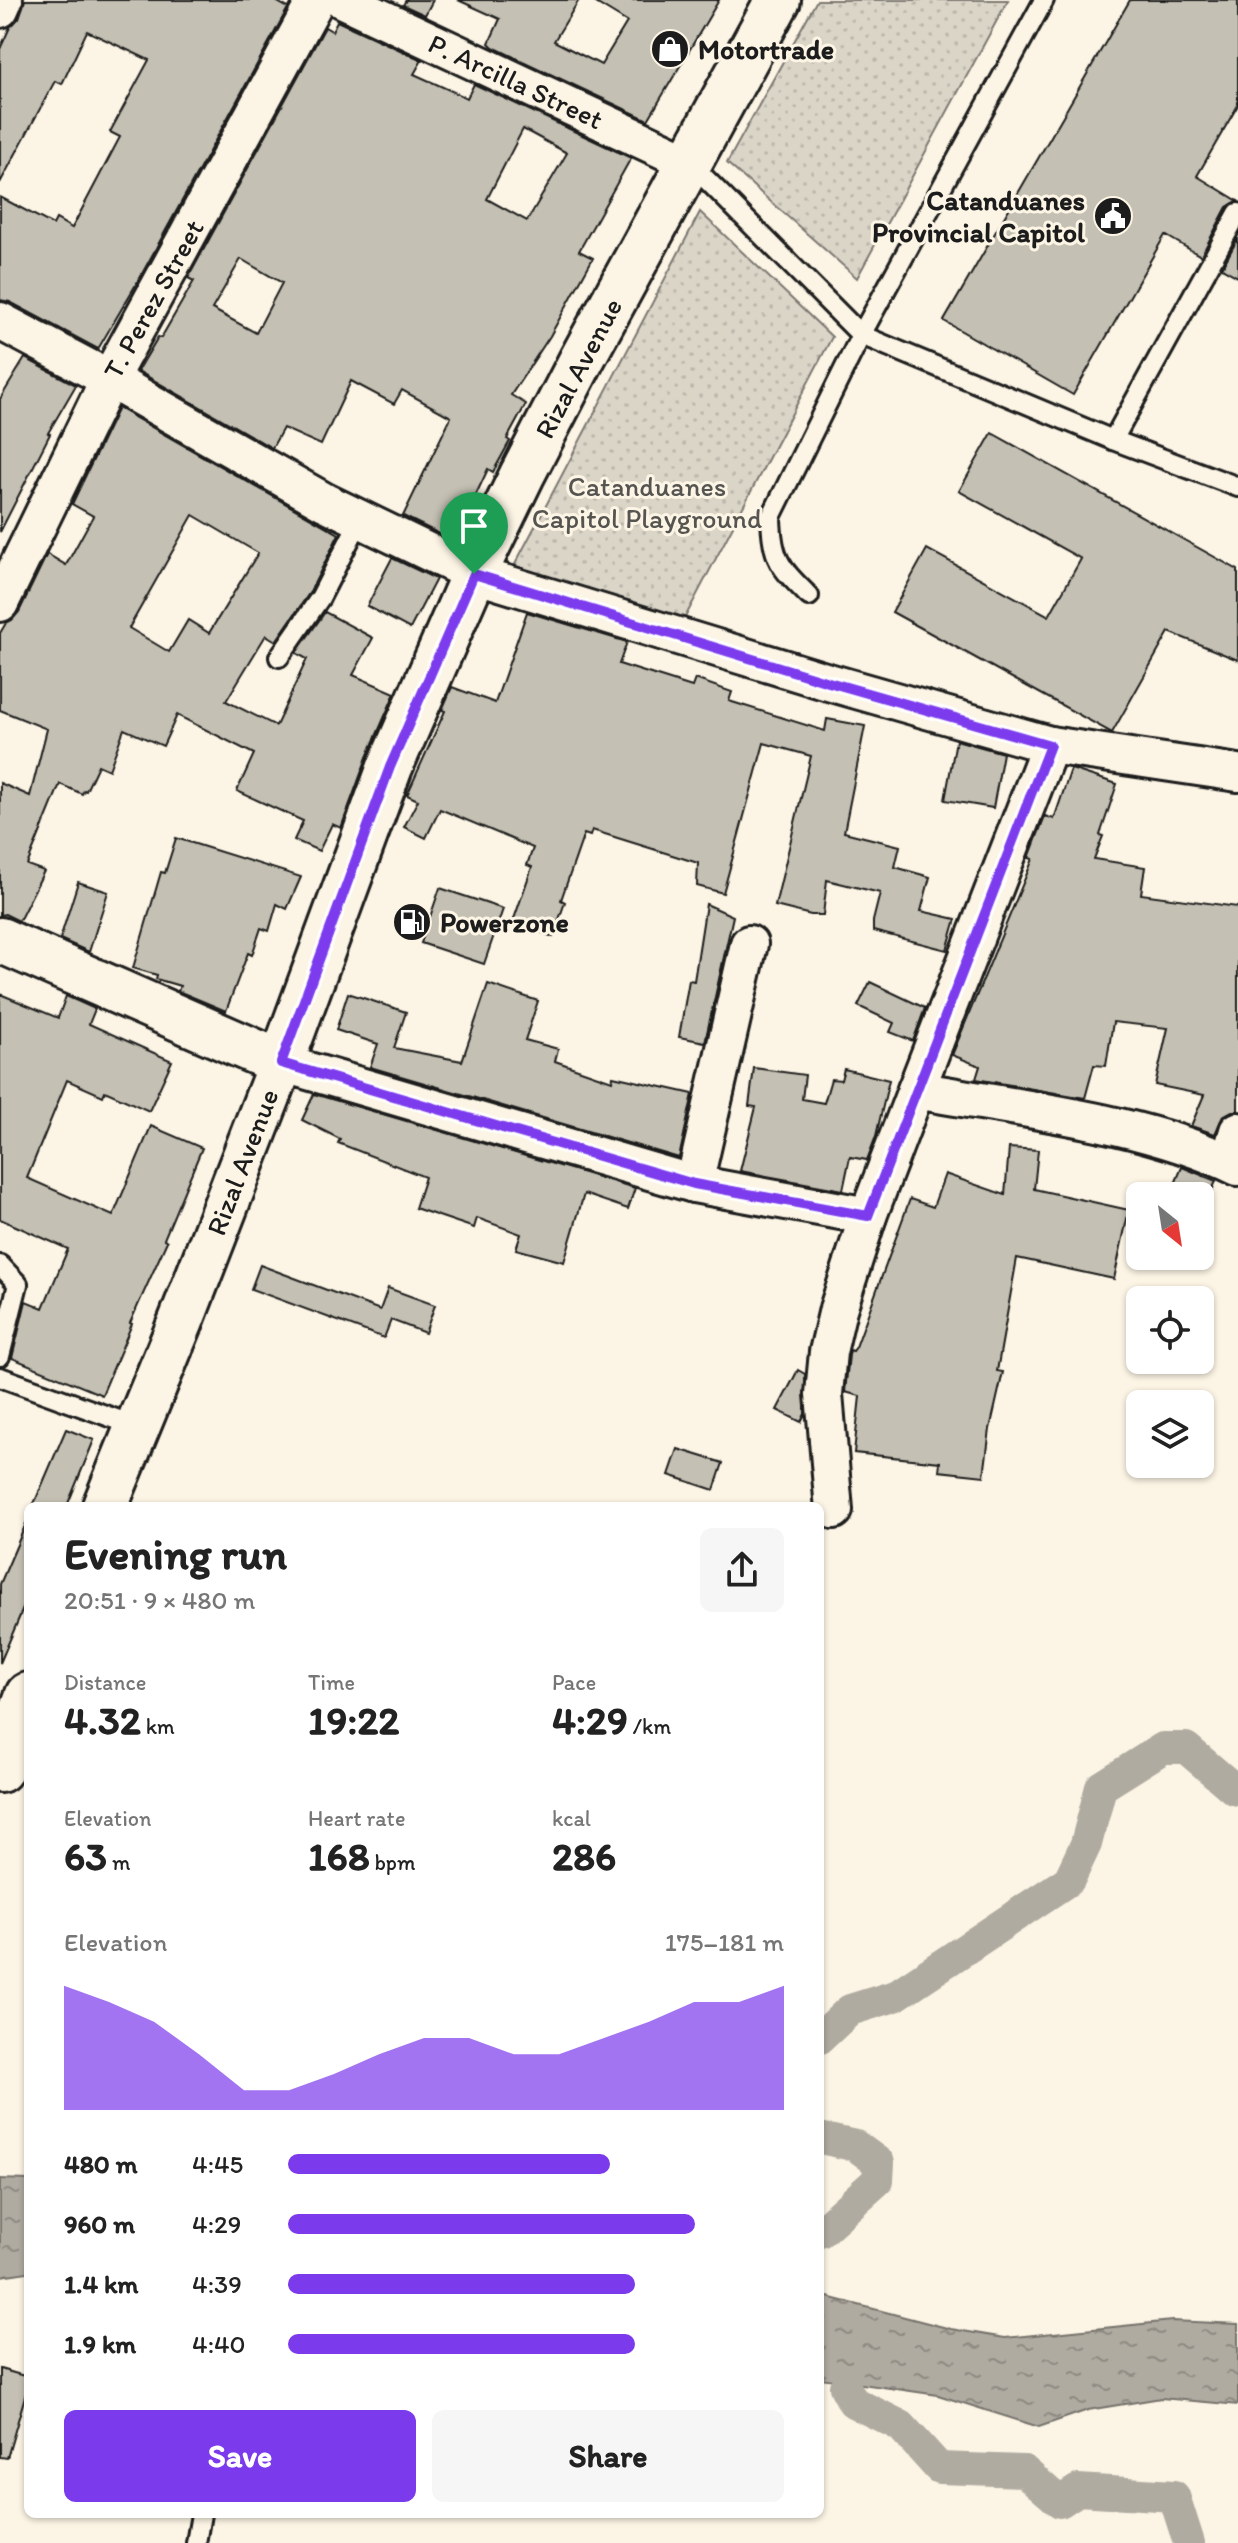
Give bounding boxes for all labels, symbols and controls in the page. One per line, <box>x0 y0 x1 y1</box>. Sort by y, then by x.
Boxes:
street label: P. Arcilla Street <box>423 26 609 136</box>
shop icon: Motortrade <box>649 28 691 70</box>
place label: Motortrade <box>698 32 834 66</box>
place label: Catanduanes Provincial Capitol <box>872 183 1085 249</box>
public building icon: Catanduanes Provincial Capitol <box>1092 195 1134 237</box>
street label: T. Perez Street <box>95 214 211 384</box>
street label: Rizal Avenue <box>527 292 629 444</box>
park label: Catanduanes Capitol Playground <box>532 469 762 535</box>
pin <box>440 492 508 574</box>
icon: arrive <box>452 504 496 548</box>
fuel station icon: Powerzone <box>391 901 433 943</box>
place label: Powerzone <box>440 905 569 939</box>
street label: Rizal Avenue <box>199 1084 285 1240</box>
north arrow <box>1126 1182 1214 1270</box>
map controls <box>1126 1182 1214 1478</box>
button: locate <box>1126 1286 1214 1374</box>
button: layers <box>1126 1390 1214 1478</box>
text: Evening run <box>64 1527 287 1580</box>
button: share <box>700 1528 784 1612</box>
text: 20:51 · 9 × 480 m <box>64 1584 255 1616</box>
text: Distance <box>64 1669 146 1696</box>
text: Time <box>308 1669 355 1696</box>
text: Pace <box>552 1669 596 1696</box>
text: 4.32 <box>64 1696 141 1744</box>
text: 19:22 <box>308 1696 399 1744</box>
text: 4:29 <box>552 1696 628 1744</box>
text: km <box>141 1713 175 1740</box>
text: /km <box>628 1713 671 1740</box>
text: Elevation <box>64 1805 151 1832</box>
text: Heart rate <box>308 1805 405 1832</box>
text: kcal <box>552 1805 591 1832</box>
text: 63 <box>64 1832 107 1880</box>
text: 168 <box>308 1832 370 1880</box>
text: 286 <box>552 1832 616 1880</box>
text: m <box>107 1849 130 1876</box>
text: bpm <box>370 1849 415 1876</box>
text: Elevation <box>64 1926 167 1958</box>
text: 175–181 m <box>665 1926 784 1958</box>
text: 480 m <box>64 2148 138 2180</box>
text: 4:45 <box>192 2148 243 2180</box>
text: 960 m <box>64 2208 135 2240</box>
text: 4:29 <box>192 2208 241 2240</box>
text: 1.4 km <box>64 2268 138 2300</box>
text: 4:39 <box>192 2268 242 2300</box>
text: 1.9 km <box>64 2328 136 2360</box>
text: 4:40 <box>192 2328 246 2360</box>
button: Save <box>64 2410 416 2502</box>
button: Share <box>432 2410 784 2502</box>

